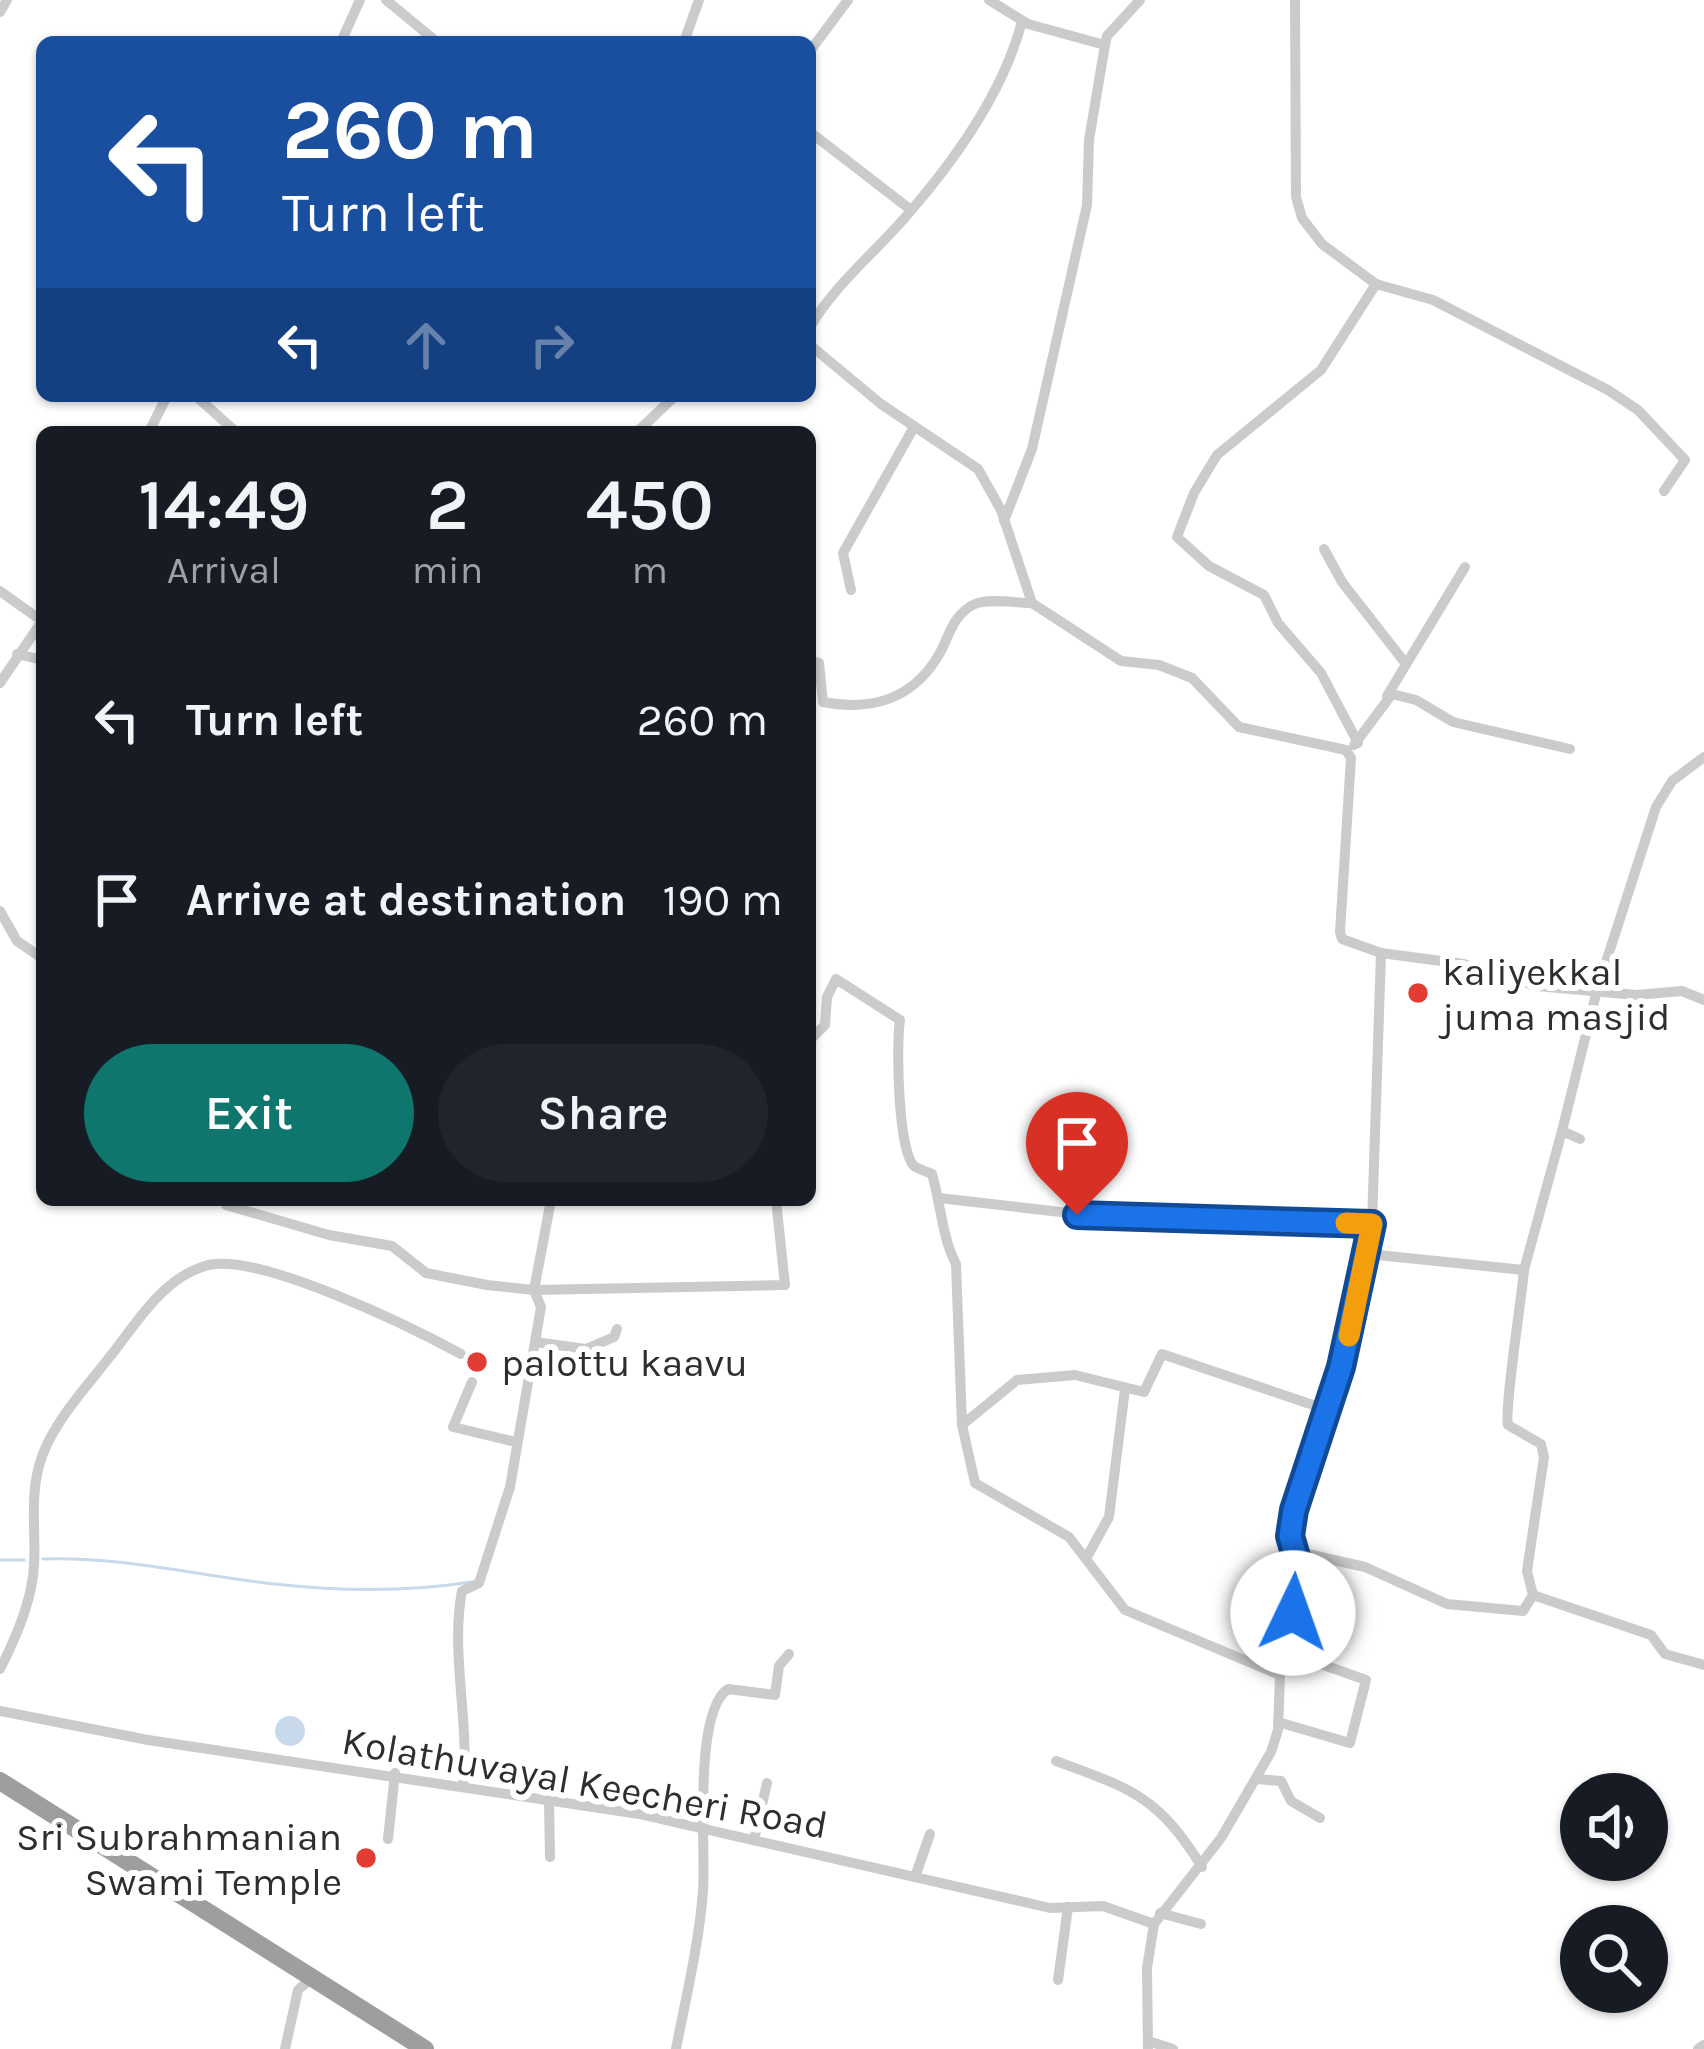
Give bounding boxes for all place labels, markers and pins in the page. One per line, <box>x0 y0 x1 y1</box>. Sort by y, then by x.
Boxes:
place label: kaliyekkal juma masjid <box>1438 949 1670 1040</box>
marker: kaliyekkal juma masjid <box>1405 980 1431 1006</box>
pin <box>1026 1092 1128 1215</box>
place label: palottu kaavu <box>501 1340 748 1386</box>
marker: palottu kaavu <box>464 1349 490 1375</box>
place label: Sri Subrahmanian Swami Temple <box>16 1814 342 1905</box>
marker: Sri Subrahmanian Swami Temple <box>353 1845 379 1871</box>

